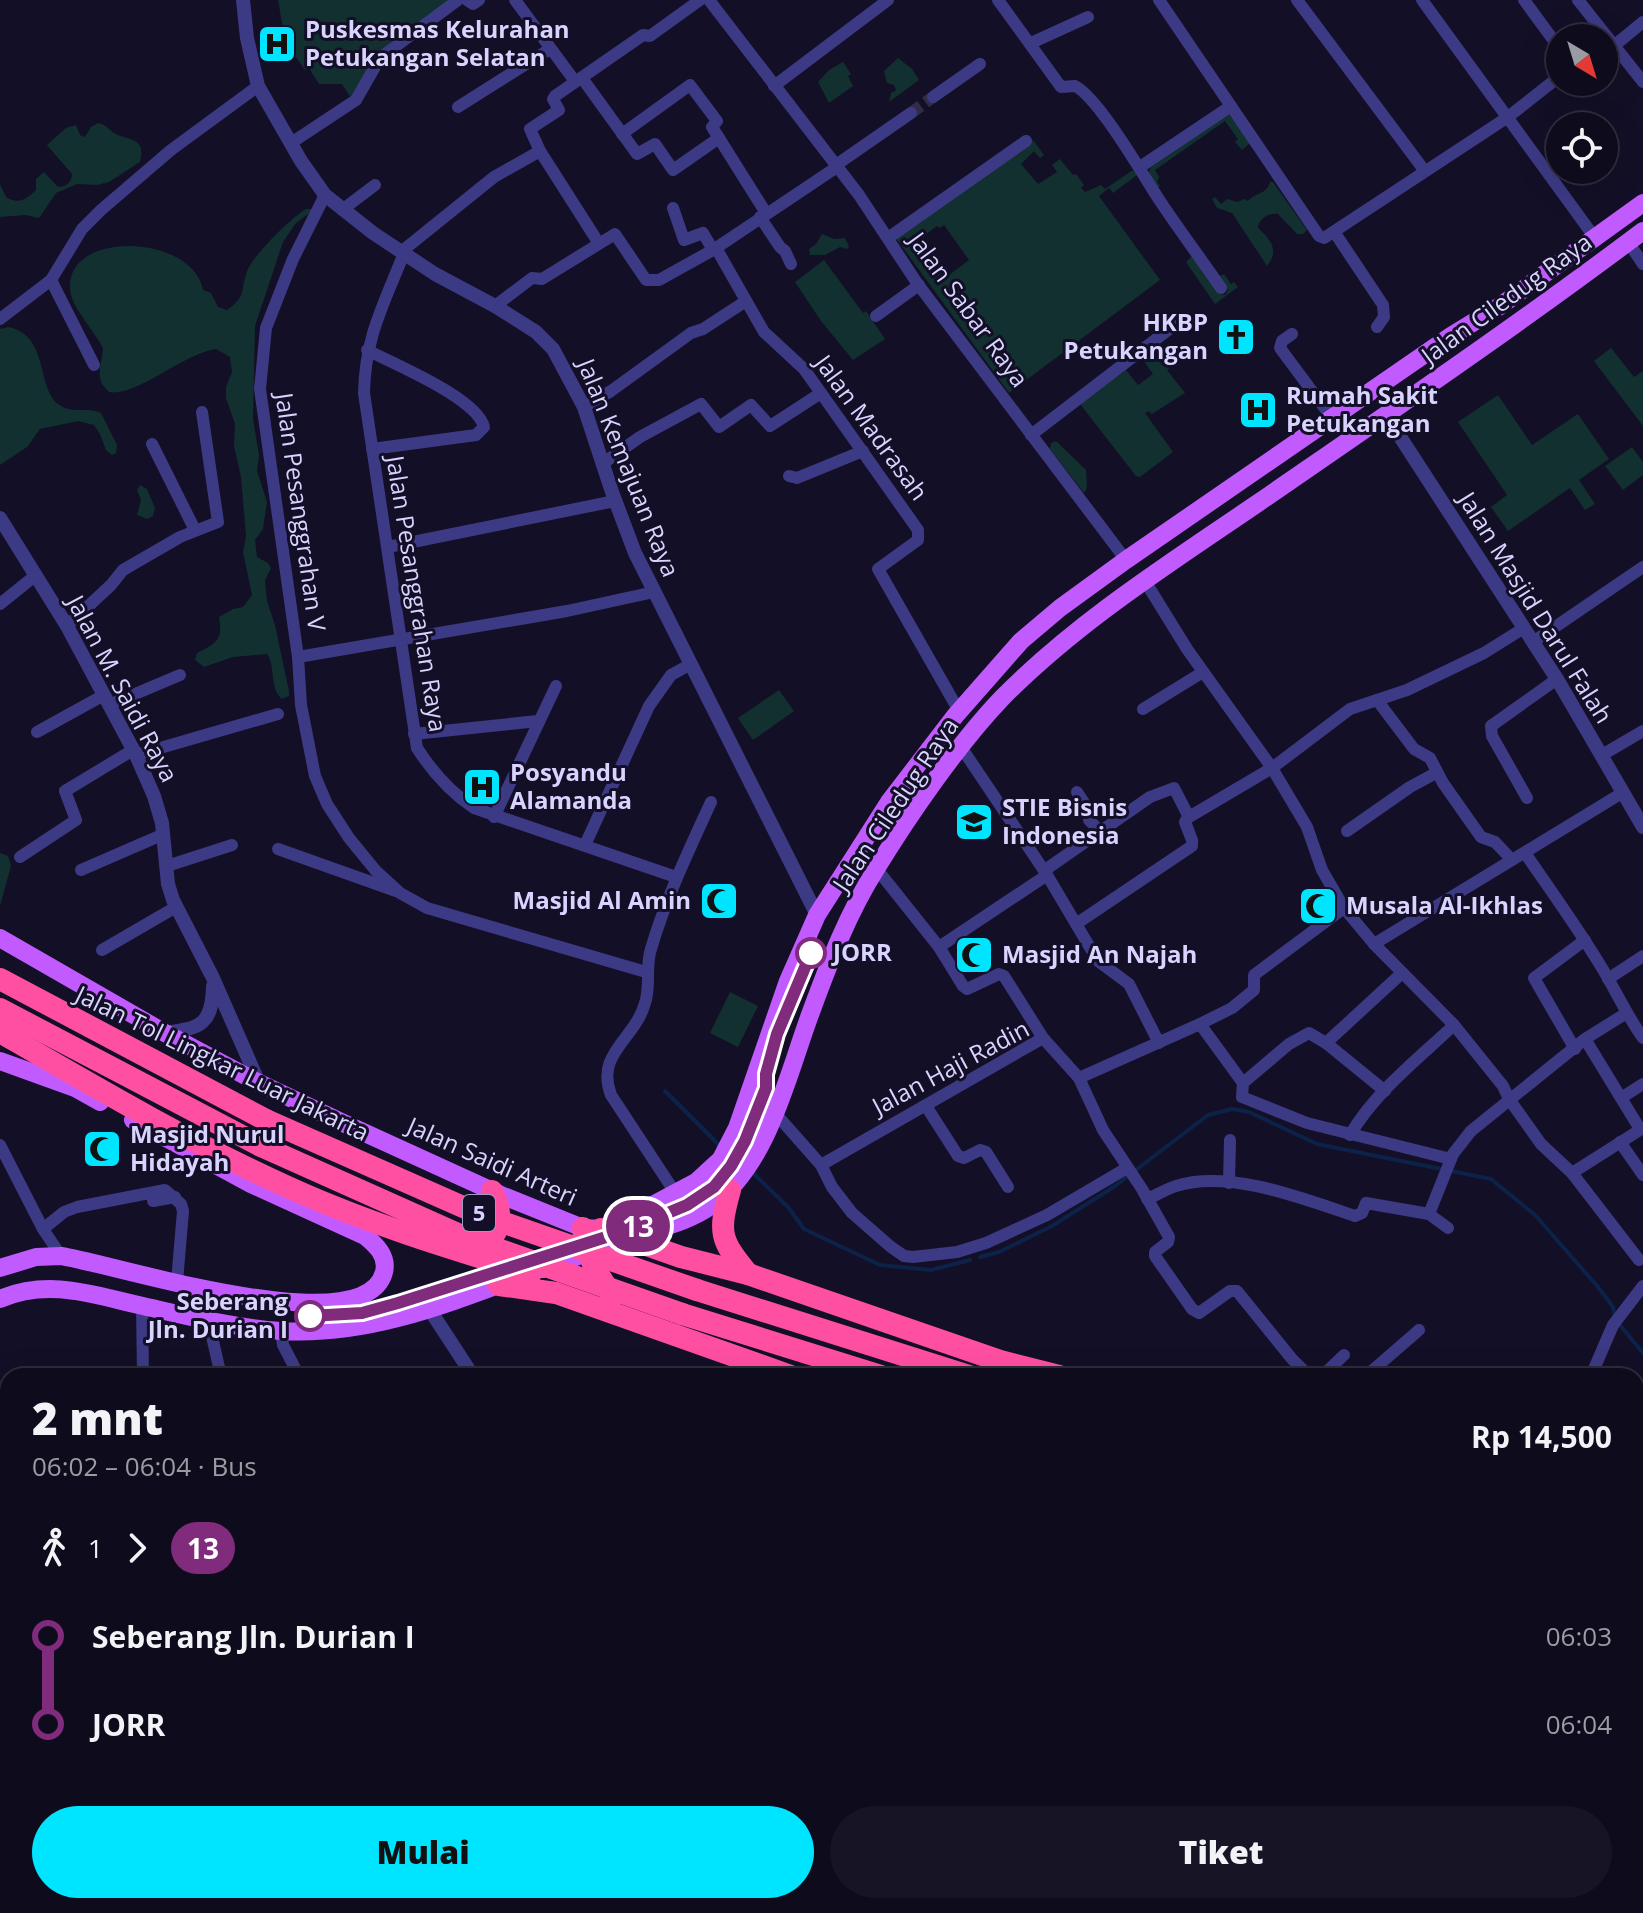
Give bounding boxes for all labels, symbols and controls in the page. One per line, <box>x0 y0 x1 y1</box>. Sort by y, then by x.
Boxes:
place label: Puskesmas Kelurahan Petukangan Selatan <box>305 12 570 73</box>
hospital icon: Puskesmas Kelurahan Petukangan Selatan <box>256 23 298 65</box>
north arrow <box>1546 24 1618 96</box>
map controls <box>1546 24 1618 184</box>
button: locate <box>1546 112 1618 184</box>
street label: Jalan Sabar Raya <box>901 223 1037 393</box>
street label: Jalan Ciledug Raya <box>1413 225 1598 372</box>
place label: HKBP Petukangan <box>1064 305 1208 366</box>
church icon: HKBP Petukangan <box>1215 316 1257 358</box>
street label: Jalan Madrasah <box>807 346 936 507</box>
street label: Jalan Kemajuan Raya <box>570 352 688 581</box>
place label: Rumah Sakit Petukangan <box>1286 378 1438 439</box>
street label: Jalan Pesanggrahan V <box>268 389 335 634</box>
hospital icon: Rumah Sakit Petukangan <box>1237 389 1279 431</box>
street label: Jalan Pesanggrahan Raya <box>379 451 456 734</box>
street label: Jalan Masjid Darul Falah <box>1450 484 1621 729</box>
street label: Jalan M. Saidi Raya <box>59 587 187 788</box>
street label: Jalan Ciledug Raya <box>823 711 965 899</box>
place label: Posyandu Alamanda <box>510 755 632 816</box>
hospital icon: Posyandu Alamanda <box>461 766 503 808</box>
place label: STIE Bisnis Indonesia <box>1002 790 1127 851</box>
school or university icon: STIE Bisnis Indonesia <box>953 801 995 843</box>
mosque icon: Masjid Al Amin <box>698 880 740 922</box>
place label: Masjid Al Amin <box>513 883 691 916</box>
mosque icon: Musala Al-Ikhlas <box>1297 885 1339 927</box>
place label: Musala Al-Ikhlas <box>1346 888 1543 921</box>
mosque icon: Masjid An Najah <box>953 934 995 976</box>
place label: JORR <box>831 935 892 968</box>
place label: Masjid An Najah <box>1002 937 1197 970</box>
marker: JORR <box>796 938 826 968</box>
street label: Jalan Tol Lingkar Luar Jakarta <box>69 976 375 1148</box>
street label: Jalan Haji Radin <box>864 1011 1034 1123</box>
street label: Jalan Saidi Arteri <box>401 1108 583 1213</box>
place label: Masjid Nurul Hidayah <box>130 1117 284 1178</box>
mosque icon: Masjid Nurul Hidayah <box>81 1128 123 1170</box>
road number: 5 <box>463 1195 495 1231</box>
line badge: 13 <box>602 1200 674 1252</box>
text: 13 <box>622 1207 654 1245</box>
place label: Seberang Jln. Durian I <box>146 1284 288 1345</box>
marker: Seberang Jln. Durian I <box>295 1301 325 1331</box>
text: 2 mnt <box>32 1388 163 1448</box>
text: Rp 14,500 <box>1471 1416 1612 1457</box>
text: 06:02 – 06:04 · Bus <box>32 1448 257 1484</box>
icon: walk <box>32 1526 76 1570</box>
icon: forward <box>115 1526 159 1570</box>
text: 13 <box>187 1529 219 1567</box>
text: 1 <box>88 1530 103 1566</box>
text: Seberang Jln. Durian I <box>92 1616 415 1657</box>
text: 06:03 <box>1546 1618 1612 1654</box>
text: JORR <box>92 1704 165 1745</box>
text: 06:04 <box>1546 1706 1612 1742</box>
button: Mulai <box>32 1806 814 1898</box>
button: Tiket <box>830 1806 1612 1898</box>

